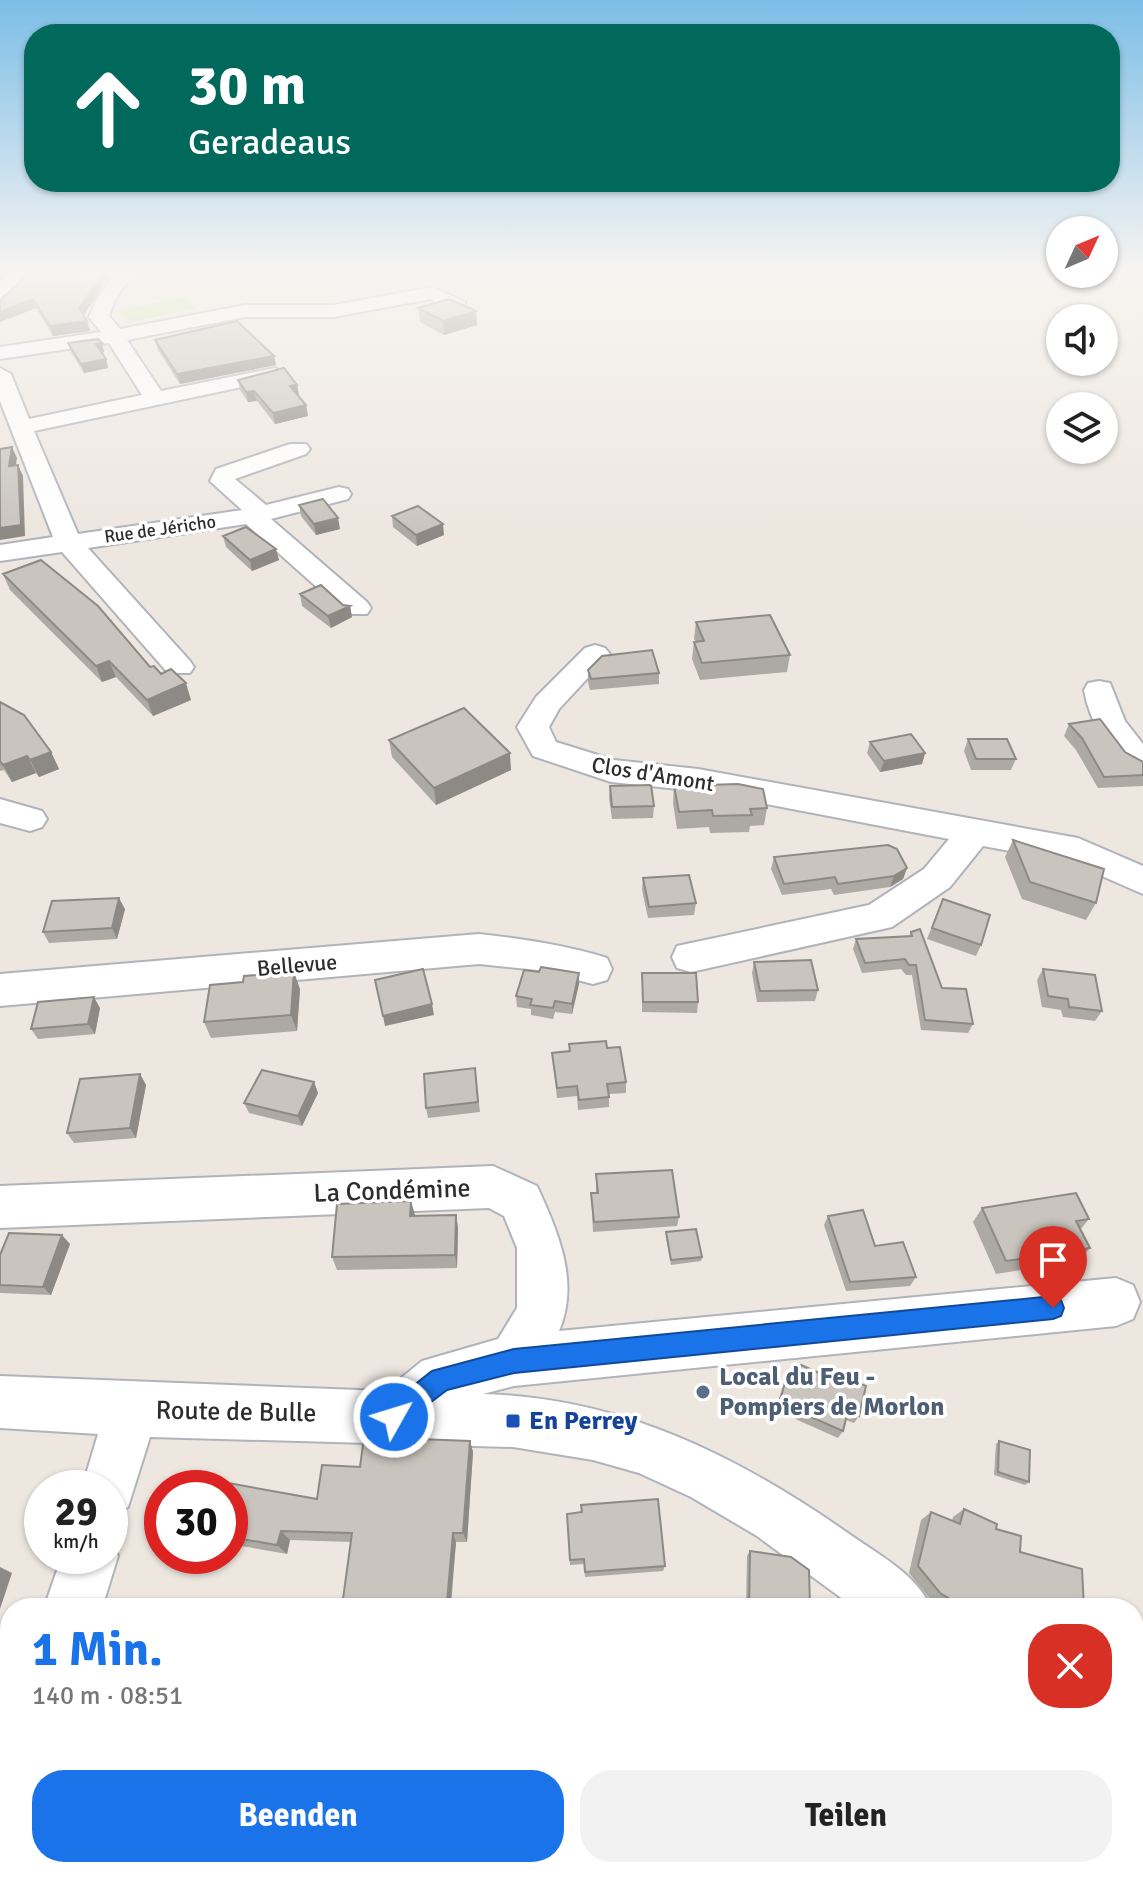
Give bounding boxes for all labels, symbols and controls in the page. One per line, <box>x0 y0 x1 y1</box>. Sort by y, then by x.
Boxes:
text: 30 m <box>188 51 306 120</box>
icon: ahead <box>56 56 160 160</box>
text: Geradeaus <box>188 120 351 165</box>
north arrow <box>1046 216 1118 288</box>
map controls <box>1046 216 1118 464</box>
button: sound <box>1046 304 1118 376</box>
button: layers <box>1046 392 1118 464</box>
street label: Rue de Jéricho <box>103 510 217 548</box>
street label: Clos d'Amont <box>590 751 717 797</box>
street label: Bellevue <box>256 948 338 982</box>
street label: La Condémine <box>313 1172 471 1210</box>
pin <box>1019 1226 1087 1308</box>
icon: arrive <box>1031 1238 1075 1282</box>
place label: Local du Feu - Pompiers de Morlon <box>719 1361 944 1423</box>
position arrow <box>352 1375 436 1459</box>
marker: Local du Feu - Pompiers de Morlon <box>694 1383 712 1401</box>
street label: Route de Bulle <box>155 1395 317 1429</box>
place label: En Perrey <box>529 1405 637 1437</box>
marker: En Perrey <box>504 1412 522 1430</box>
speed limit sign: 30 <box>144 1470 248 1574</box>
text: 29 <box>54 1487 98 1537</box>
text: km/h <box>53 1529 99 1554</box>
text: 1 Min. <box>32 1620 163 1679</box>
button: close <box>1028 1624 1112 1708</box>
text: 140 m · 08:51 <box>32 1680 183 1712</box>
button: Beenden <box>32 1770 564 1862</box>
button: Teilen <box>580 1770 1112 1862</box>

